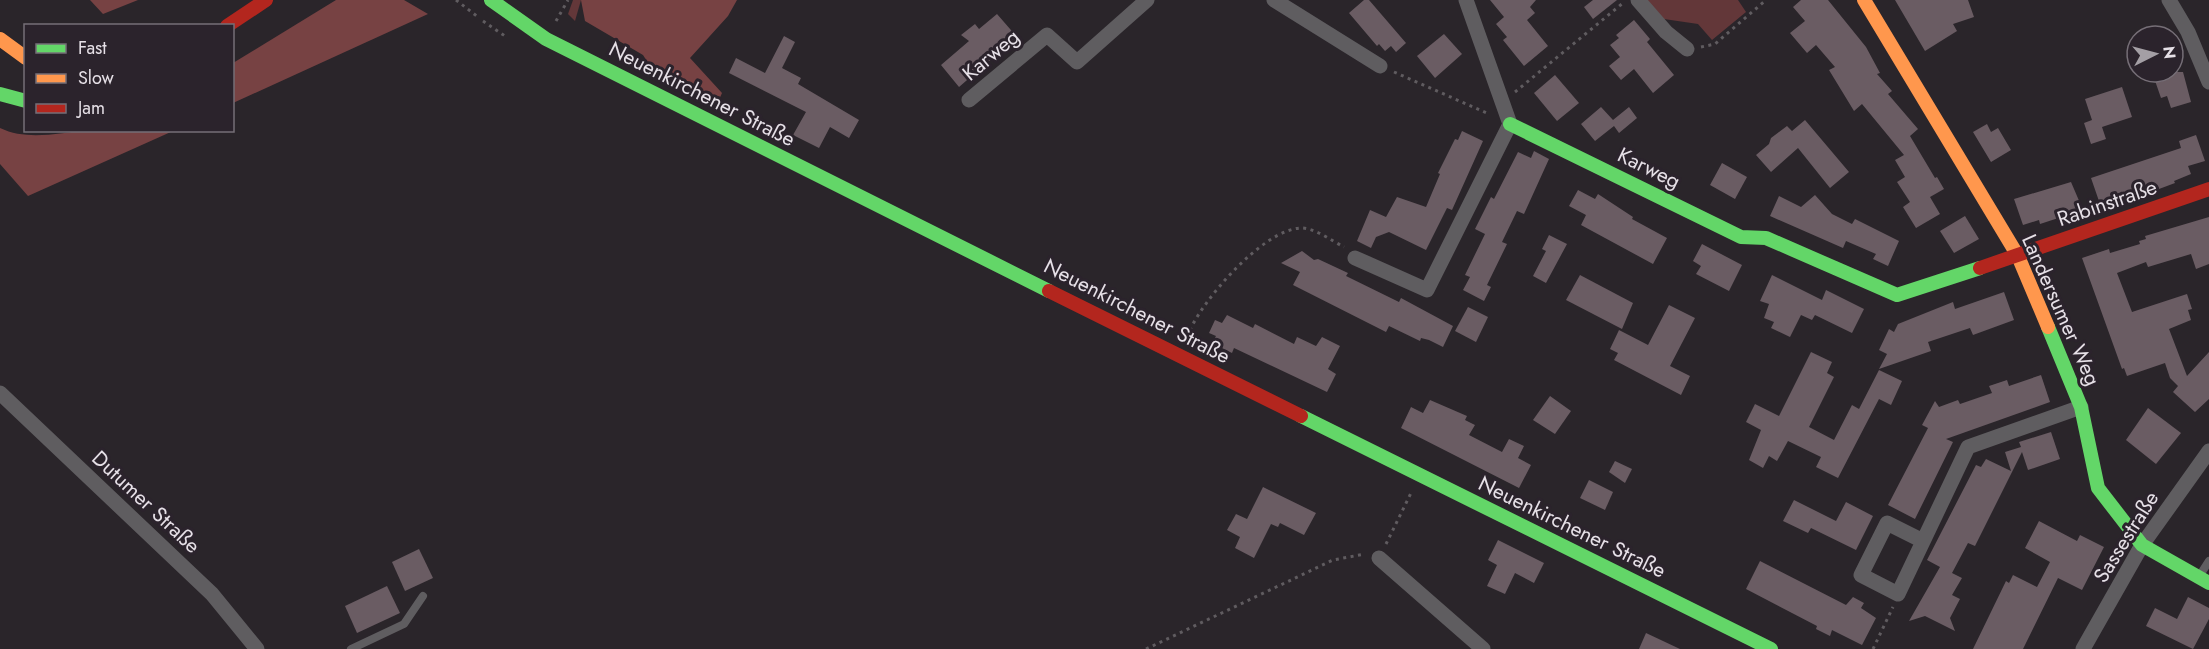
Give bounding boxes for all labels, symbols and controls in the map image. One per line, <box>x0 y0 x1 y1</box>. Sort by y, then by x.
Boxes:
street label: Karweg <box>956 22 1026 88</box>
legend <box>24 24 234 132</box>
north arrow <box>2125 24 2185 84</box>
street label: Neuenkirchener Straße <box>604 34 800 154</box>
text: Fast <box>78 35 107 61</box>
text: N <box>2157 45 2182 60</box>
text: Slow <box>78 65 115 91</box>
text: Jam <box>76 95 105 121</box>
street label: Karweg <box>1613 140 1685 196</box>
street label: Rabinstraße <box>2053 172 2161 234</box>
street label: Landersumer Weg <box>2014 230 2108 390</box>
street label: Neuenkirchener Straße <box>1039 251 1235 371</box>
street label: Dutumer Straße <box>85 444 207 560</box>
street label: Neuenkirchener Straße <box>1473 469 1671 586</box>
street label: Sassestraße <box>2086 485 2166 589</box>

